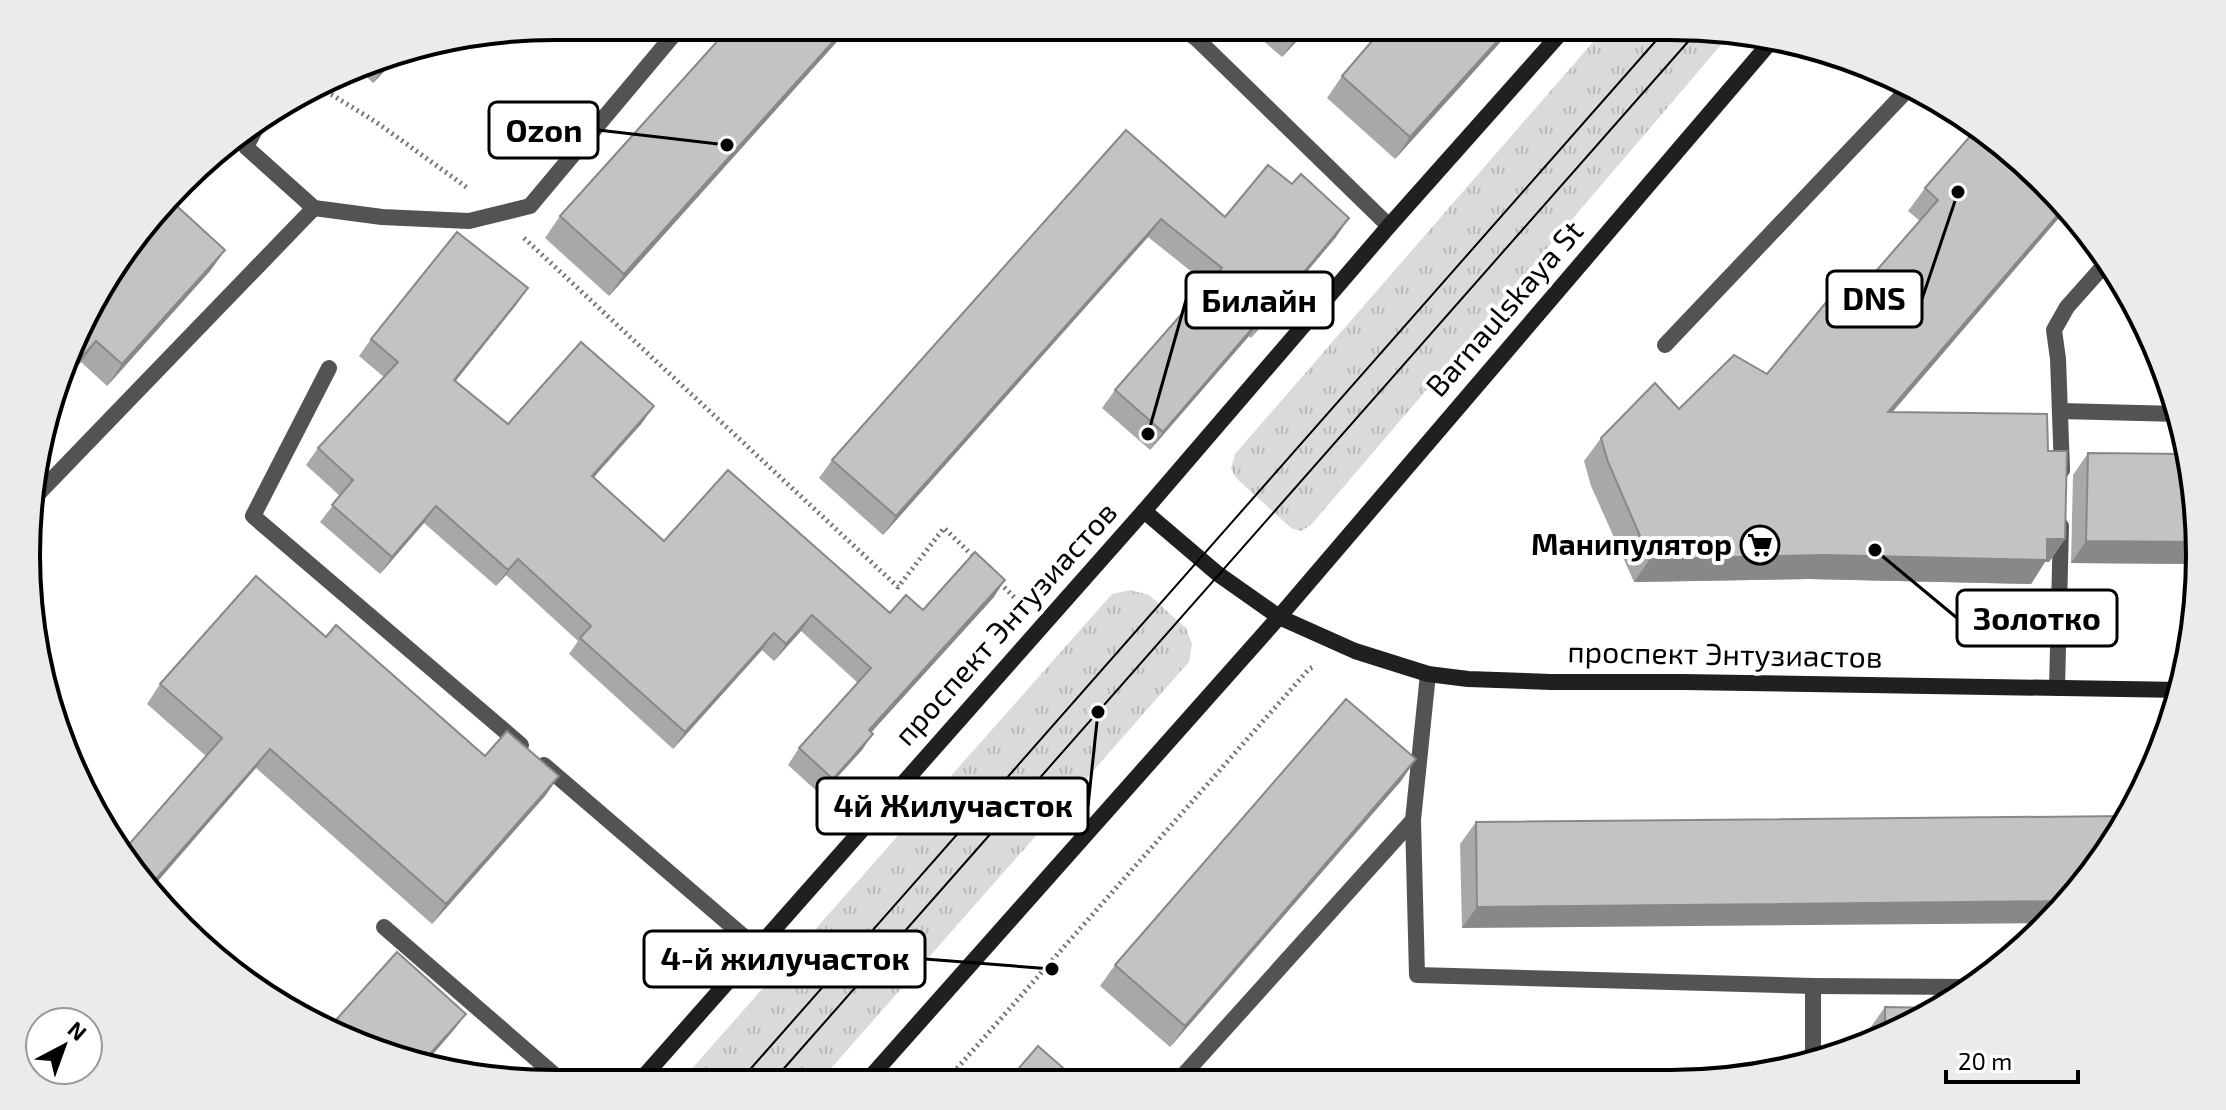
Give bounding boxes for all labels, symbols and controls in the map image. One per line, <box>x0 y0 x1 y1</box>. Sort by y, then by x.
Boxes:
callout: Ozon <box>489 102 598 158</box>
text: Ozon <box>506 110 582 148</box>
street label: Barnaulskaya St <box>1417 213 1590 403</box>
callout: DNS <box>1827 271 1922 327</box>
callout: Билайн <box>1186 272 1333 328</box>
text: DNS <box>1842 278 1906 316</box>
text: Билайн <box>1201 280 1317 318</box>
street label: проспект Энтузиастов <box>886 494 1124 752</box>
supermarket icon: Манипулятор <box>1739 524 1781 566</box>
place label: Манипулятор <box>1531 525 1732 562</box>
callout: Золотко <box>1957 590 2117 646</box>
text: Золотко <box>1973 598 2101 636</box>
street label: проспект Энтузиастов <box>1567 632 1883 675</box>
callout: 4й Жилучасток <box>817 778 1088 834</box>
text: 4й Жилучасток <box>833 785 1073 824</box>
callout: 4-й жилучасток <box>644 931 925 987</box>
text: 4-й жилучасток <box>660 938 910 977</box>
north arrow <box>24 1006 104 1086</box>
text: N <box>63 1015 92 1045</box>
scale bar <box>1946 1034 2078 1084</box>
text: 20 m <box>1958 1046 2012 1075</box>

